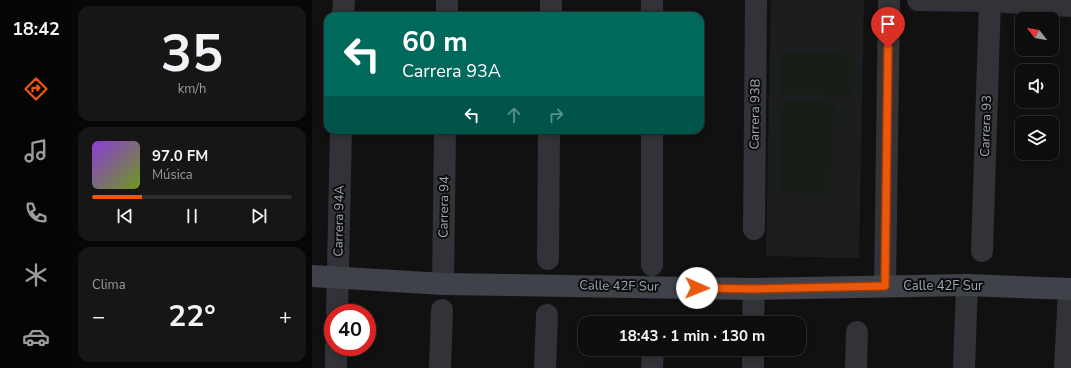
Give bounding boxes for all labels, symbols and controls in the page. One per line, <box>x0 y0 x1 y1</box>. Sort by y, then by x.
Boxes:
pin <box>871 7.0 905 48</box>
north arrow <box>1015 12 1059 56</box>
map controls <box>1015 12 1059 160</box>
icon: arrive <box>877 13 899 35</box>
text: 18:42 <box>12 17 60 41</box>
text: 35 <box>161 18 223 89</box>
text: 60 m <box>402 23 468 61</box>
icon: left <box>336 28 388 80</box>
text: Carrera 93A <box>402 59 501 83</box>
button: sound <box>1015 64 1059 108</box>
icon: directions <box>22 75 50 103</box>
street label: Carrera 93B <box>745 78 765 150</box>
text: km/h <box>178 80 206 98</box>
street label: Carrera 93 <box>976 95 996 157</box>
icon: left <box>461 104 483 126</box>
icon: ahead <box>503 104 525 126</box>
icon: right <box>545 104 567 126</box>
button: layers <box>1015 116 1059 160</box>
icon: music <box>22 137 50 165</box>
text: 97.0 FM <box>152 146 208 166</box>
text: Música <box>152 166 193 184</box>
street label: Carrera 94 <box>434 176 454 238</box>
street label: Carrera 94A <box>329 185 349 257</box>
icon: phone <box>22 199 50 227</box>
icon: previous <box>114 205 136 227</box>
icon: pause <box>181 205 203 227</box>
icon: next <box>248 205 270 227</box>
icon: climate <box>22 261 50 289</box>
position arrow <box>676 267 718 309</box>
text: Clima <box>92 276 126 294</box>
street label: Calle 42F Sur <box>579 276 659 296</box>
street label: Calle 42F Sur <box>903 277 983 295</box>
text: 22° <box>168 296 216 337</box>
text: − <box>92 302 105 332</box>
text: + <box>279 302 292 332</box>
speed limit sign: 40 <box>324 304 376 356</box>
icon: car <box>22 323 50 351</box>
text: 18:43 · 1 min · 130 m <box>619 326 765 346</box>

